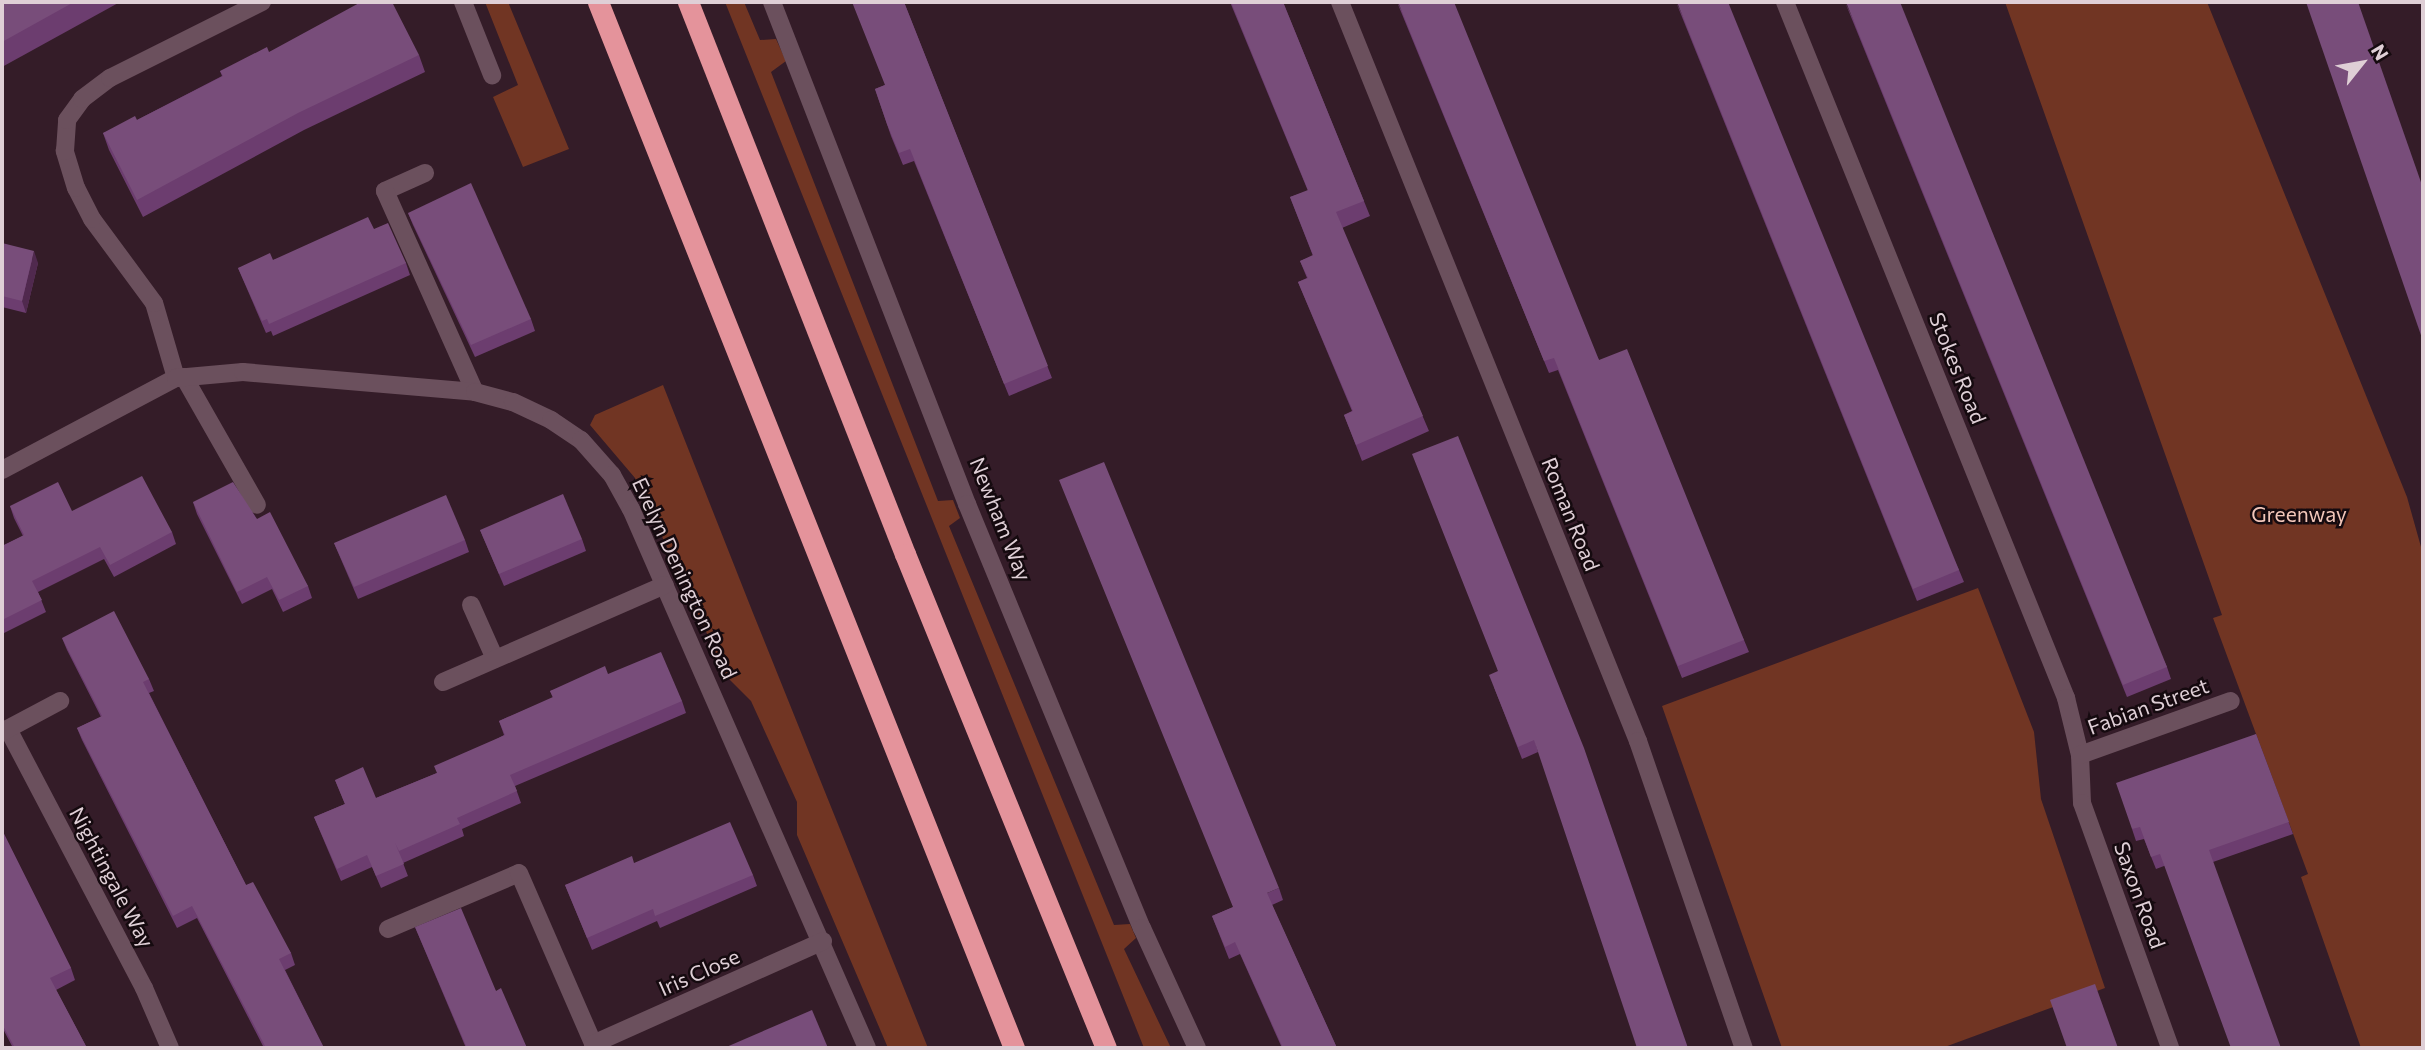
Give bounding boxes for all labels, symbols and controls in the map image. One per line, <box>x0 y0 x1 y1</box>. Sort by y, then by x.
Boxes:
north arrow <box>2327 28 2397 98</box>
text: N <box>2367 40 2394 64</box>
street label: Stokes Road <box>1924 309 1992 427</box>
street label: Roman Road <box>1537 453 1605 575</box>
street label: Newham Way <box>965 454 1037 584</box>
street label: Evelyn Denington Road <box>627 473 743 683</box>
park label: Greenway <box>2251 501 2347 527</box>
street label: Fabian Street <box>2084 672 2212 740</box>
street label: Nightingale Way <box>64 803 160 951</box>
street label: Saxon Road <box>2109 838 2171 952</box>
street label: Iris Close <box>655 943 743 1001</box>

